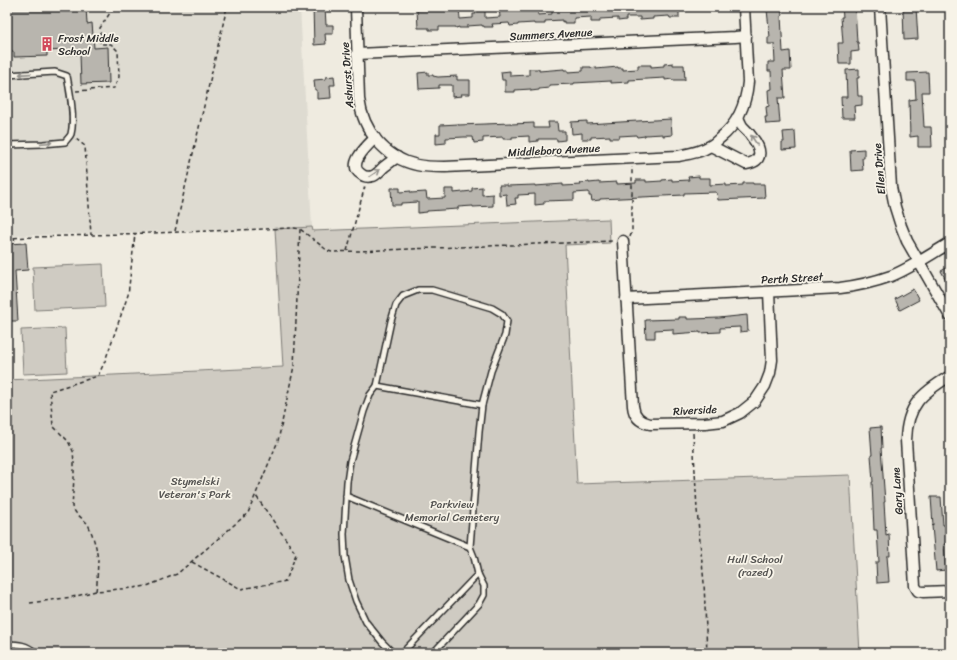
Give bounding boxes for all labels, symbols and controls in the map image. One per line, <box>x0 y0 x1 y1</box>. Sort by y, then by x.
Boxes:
street label: Summers Avenue <box>509 23 593 46</box>
place label: Frost Middle School <box>58 29 120 61</box>
building icon: Frost Middle School <box>39 36 55 52</box>
street label: Ashurst Drive <box>336 41 359 110</box>
one-way arrow <box>19 70 32 78</box>
one-way arrow <box>750 135 758 146</box>
street label: Middleboro Avenue <box>507 139 601 162</box>
one-way arrow <box>39 140 52 147</box>
street label: Ellen Drive <box>868 142 891 195</box>
one-way arrow <box>370 169 381 177</box>
street label: Perth Street <box>760 267 824 290</box>
street label: Riverside <box>673 400 718 421</box>
street label: Gary Lane <box>886 466 909 515</box>
park label: Stymelski Veteran's Park <box>159 472 231 504</box>
park label: Parkview Memorial Cemetery <box>405 495 500 527</box>
park label: Hull School (razed) <box>727 550 784 582</box>

